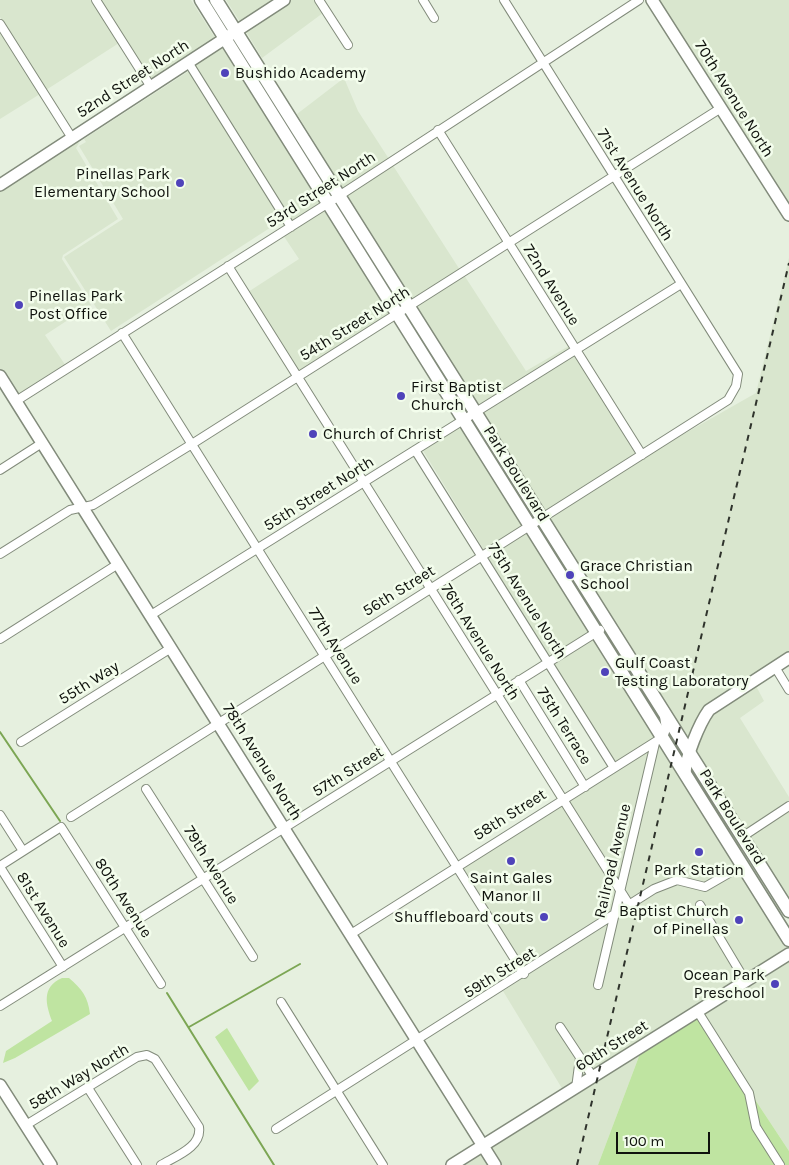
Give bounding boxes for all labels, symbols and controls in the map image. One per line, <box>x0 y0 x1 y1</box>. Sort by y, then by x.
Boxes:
street label: 52nd Street North <box>73 36 193 122</box>
street label: 70th Avenue North <box>690 37 778 161</box>
place label: Bushido Academy <box>235 63 366 83</box>
marker: Bushido Academy <box>219 67 231 79</box>
street label: 71st Avenue North <box>593 125 677 245</box>
street label: 53rd Street North <box>263 148 379 232</box>
place label: Pinellas Park Elementary School <box>34 164 170 202</box>
marker: Pinellas Park Elementary School <box>174 177 186 189</box>
street label: 72nd Avenue <box>518 241 584 329</box>
street label: 54th Street North <box>296 282 414 366</box>
place label: Pinellas Park Post Office <box>29 286 123 324</box>
marker: Pinellas Park Post Office <box>13 299 25 311</box>
place label: First Baptist Church <box>411 377 501 415</box>
marker: First Baptist Church <box>395 390 407 402</box>
street label: Park Boulevard <box>479 423 553 525</box>
place label: Church of Christ <box>323 424 442 444</box>
marker: Church of Christ <box>307 428 319 440</box>
street label: 55th Street North <box>260 452 378 536</box>
street label: 75th Avenue North <box>483 539 571 663</box>
place label: Grace Christian School <box>580 556 693 594</box>
street label: 56th Street <box>359 561 439 621</box>
marker: Grace Christian School <box>564 569 576 581</box>
street label: 76th Avenue North <box>436 580 524 704</box>
street label: 77th Avenue <box>304 604 366 688</box>
place label: Gulf Coast Testing Laboratory <box>615 653 749 691</box>
street label: 55th Way <box>55 657 123 709</box>
marker: Gulf Coast Testing Laboratory <box>599 666 611 678</box>
street label: 75th Terrace <box>533 684 595 768</box>
street label: 78th Avenue North <box>218 700 306 824</box>
street label: 57th Street <box>309 743 387 801</box>
street label: Park Boulevard <box>695 766 769 868</box>
street label: 58th Street <box>470 785 550 845</box>
street label: Railroad Avenue <box>590 802 636 920</box>
street label: 79th Avenue <box>179 822 243 908</box>
marker: Park Station <box>693 846 705 858</box>
street label: 80th Avenue <box>90 854 156 942</box>
marker: Saint Gales Manor II <box>505 855 517 867</box>
place label: Park Station <box>654 860 744 880</box>
street label: 81st Avenue <box>12 868 74 952</box>
place label: Saint Gales Manor II <box>470 868 552 906</box>
place label: Baptist Church of Pinellas <box>619 901 729 939</box>
place label: Shuffleboard couts <box>394 907 534 927</box>
marker: Shuffleboard couts <box>538 911 550 923</box>
marker: Baptist Church of Pinellas <box>733 914 745 926</box>
street label: 59th Street <box>460 943 540 1003</box>
place label: Ocean Park Preschool <box>683 965 765 1003</box>
marker: Ocean Park Preschool <box>769 978 781 990</box>
street label: 60th Street <box>572 1016 652 1076</box>
street label: 58th Way North <box>25 1040 133 1114</box>
scale bar <box>619 1122 713 1154</box>
text: 100 m <box>624 1132 664 1150</box>

